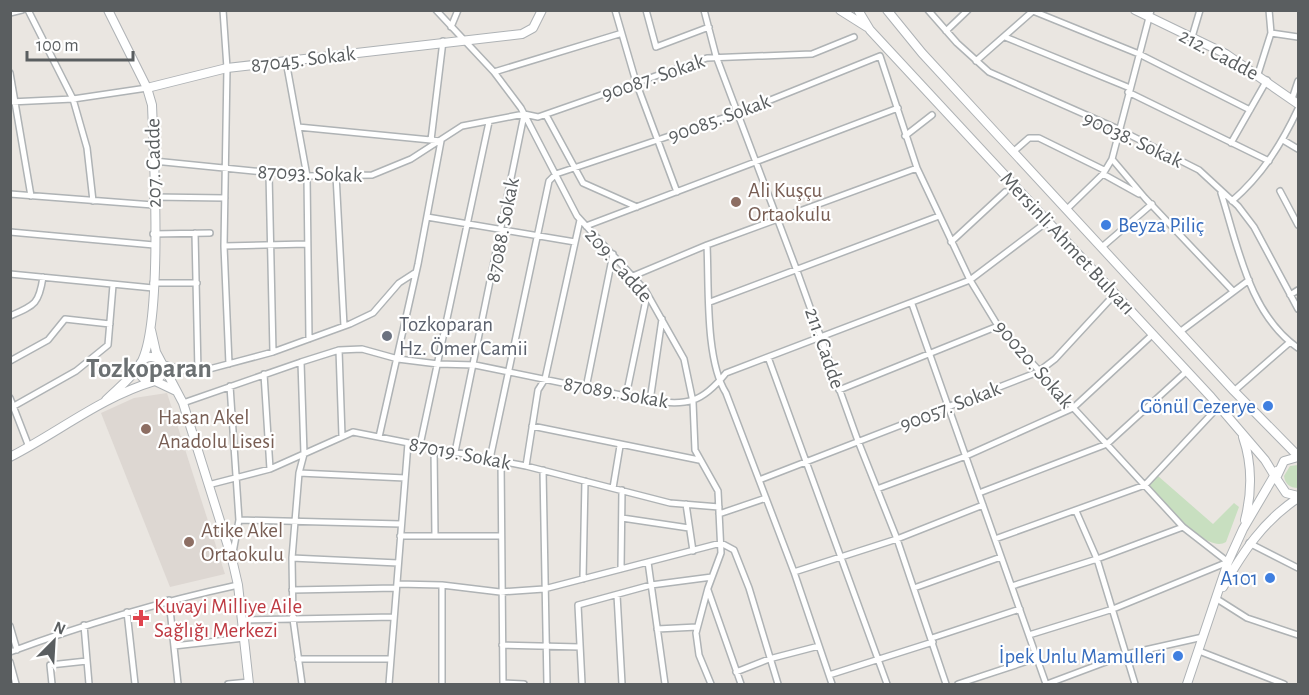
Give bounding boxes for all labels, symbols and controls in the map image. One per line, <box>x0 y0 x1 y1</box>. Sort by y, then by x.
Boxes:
scale bar <box>27 24 134 62</box>
street label: 212. Cadde <box>1176 25 1262 84</box>
text: 100 m <box>36 37 79 55</box>
street label: 87045. Sokak <box>250 43 357 76</box>
street label: 90087. Sokak <box>599 50 708 105</box>
street label: 90085. Sokak <box>665 90 774 147</box>
street label: 90038. Sokak <box>1080 107 1186 172</box>
street label: 207. Cadde <box>142 118 165 208</box>
street label: 87093. Sokak <box>257 161 363 186</box>
street label: Mersinli Ahmet Bulvarı <box>996 168 1139 319</box>
street label: 87088. Sokak <box>482 176 523 284</box>
place label: Ali Kuşçu Ortaokulu <box>748 180 831 225</box>
marker: Ali Kuşçu Ortaokulu <box>729 195 743 209</box>
place label: Beyza Piliç <box>1118 215 1204 236</box>
marker: Beyza Piliç <box>1099 218 1113 232</box>
street label: 209. Cadde <box>581 224 656 306</box>
street label: 211. Cadde <box>801 305 848 391</box>
place label: Tozkoparan Hz. Ömer Camii <box>399 314 528 359</box>
street label: 90020. Sokak <box>990 316 1078 413</box>
marker: Tozkoparan Hz. Ömer Camii <box>380 329 394 343</box>
district label: Tozkoparan <box>86 355 212 382</box>
street label: 87089. Sokak <box>562 373 670 412</box>
street label: 90057. Sokak <box>897 378 1004 435</box>
place label: Gönül Cezerye <box>1140 396 1256 417</box>
marker: Gönül Cezerye <box>1261 399 1275 413</box>
place label: Hasan Akel Anadolu Lisesi <box>158 407 275 452</box>
marker: Hasan Akel Anadolu Lisesi <box>139 422 153 436</box>
street label: 87019. Sokak <box>407 433 513 474</box>
place label: Atike Akel Ortaokulu <box>201 520 284 565</box>
marker: Atike Akel Ortaokulu <box>182 535 196 549</box>
place label: A101 <box>1220 568 1258 589</box>
marker: A101 <box>1263 571 1277 585</box>
place label: Kuvayi Milliye Aile Sağlığı Merkezi <box>154 596 302 641</box>
marker: Kuvayi Milliye Aile Sağlığı Merkezi <box>132 609 150 627</box>
north arrow <box>24 611 84 671</box>
text: N <box>51 619 68 638</box>
place label: İpek Unlu Mamulleri <box>999 645 1166 667</box>
marker: İpek Unlu Mamulleri <box>1171 649 1185 663</box>

